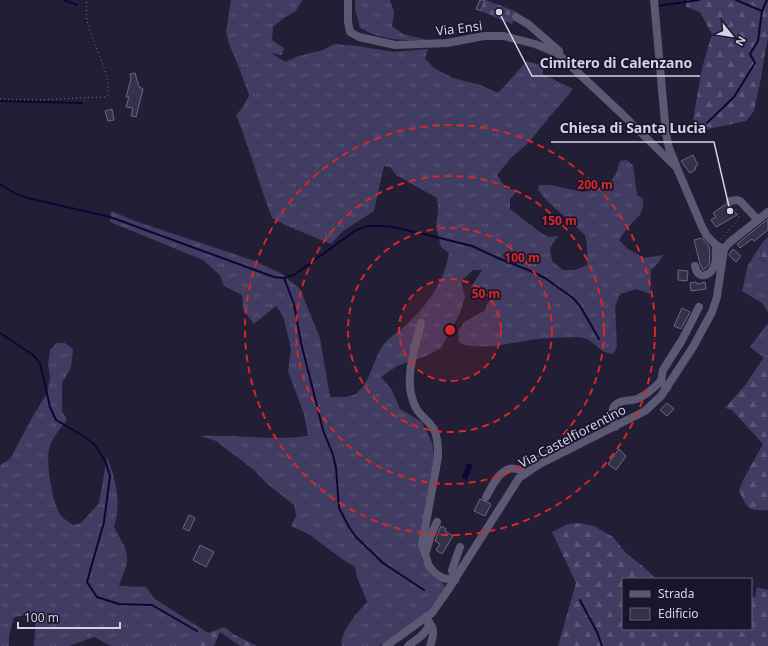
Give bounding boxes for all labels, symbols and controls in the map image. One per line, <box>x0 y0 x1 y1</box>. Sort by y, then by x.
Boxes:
street label: Via Ensi <box>435 16 483 40</box>
north arrow <box>712 16 752 56</box>
text: N <box>732 34 750 49</box>
callout: Cimitero di Calenzano <box>532 50 700 76</box>
text: Cimitero di Calenzano <box>540 53 693 72</box>
callout: Chiesa di Santa Lucia <box>551 116 714 142</box>
text: Chiesa di Santa Lucia <box>560 118 706 137</box>
text: 200 m <box>577 176 613 193</box>
text: 150 m <box>541 212 577 229</box>
text: 100 m <box>504 249 540 266</box>
text: 50 m <box>472 285 500 302</box>
centre of rings <box>443 323 457 337</box>
street label: Via Castelfiorentino <box>515 400 629 472</box>
legend <box>622 578 752 630</box>
text: Strada <box>658 585 694 602</box>
scale bar <box>18 604 120 630</box>
text: Edificio <box>658 605 699 622</box>
text: 100 m <box>24 609 59 626</box>

